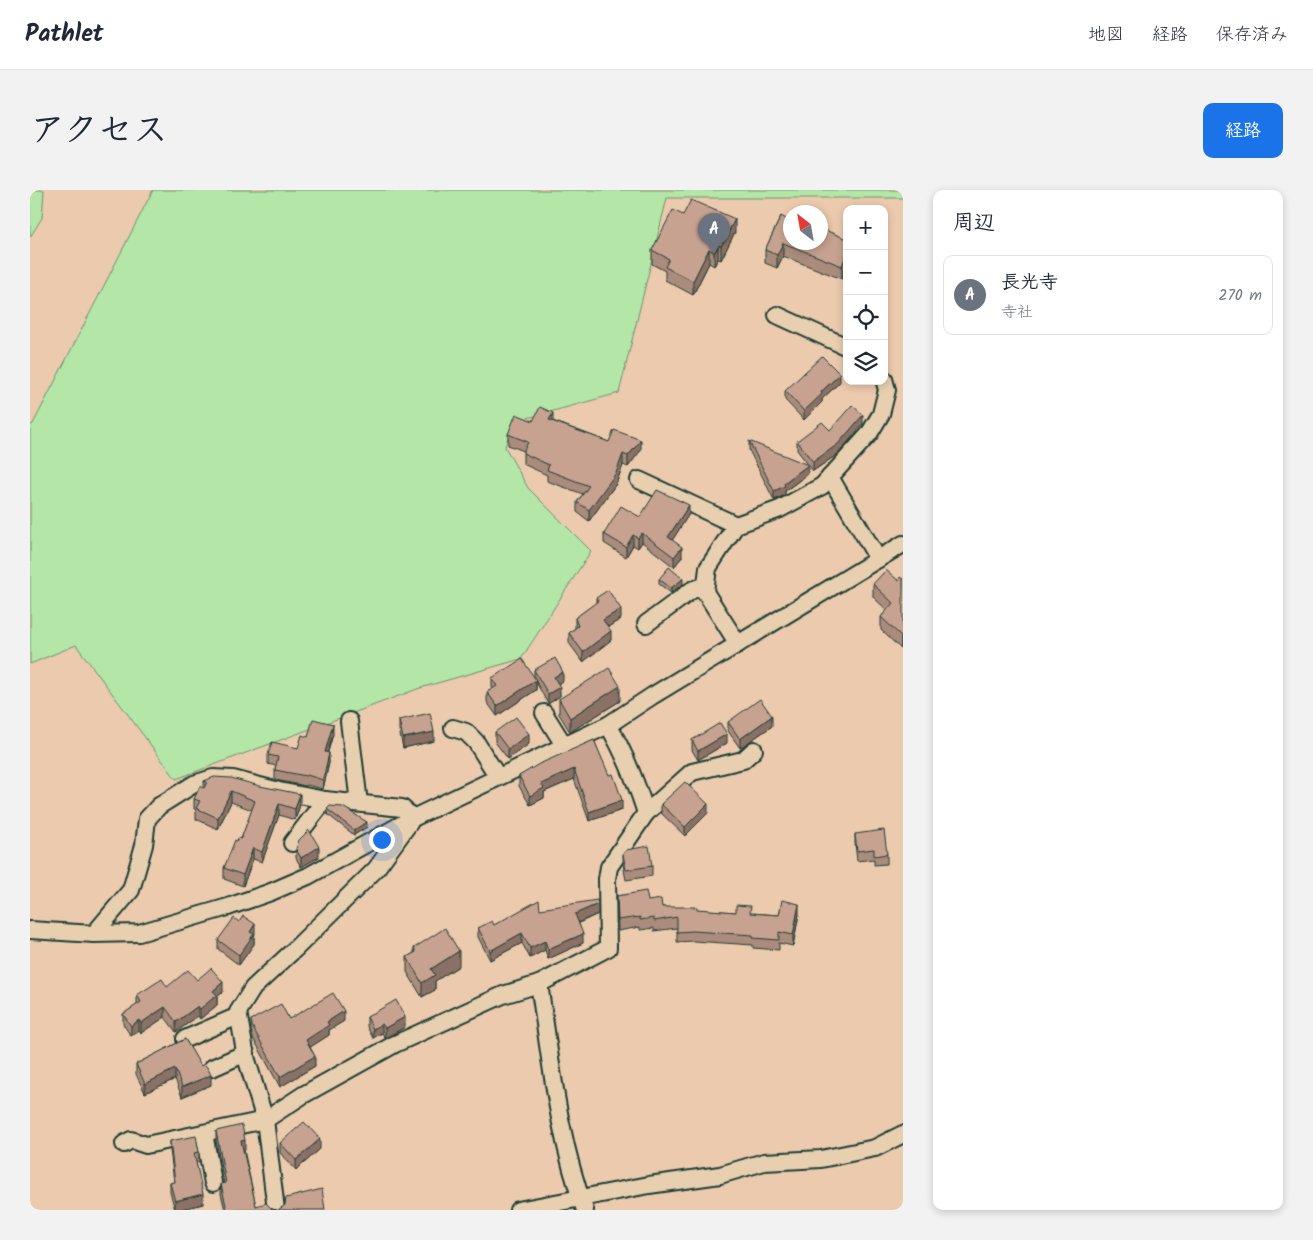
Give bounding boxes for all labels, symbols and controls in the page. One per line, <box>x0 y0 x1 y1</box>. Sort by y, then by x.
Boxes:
text: Pathlet <box>25 15 104 54</box>
text: 地図 <box>1088 21 1124 50</box>
text: 経路 <box>1152 21 1188 50</box>
text: 保存済み <box>1216 21 1288 50</box>
button: 経路 <box>1203 103 1283 158</box>
text: アクセス <box>30 104 168 160</box>
north arrow <box>783 205 828 250</box>
map controls <box>843 205 888 385</box>
button: + <box>843 205 888 250</box>
text: 周辺 <box>953 207 995 240</box>
pin: A <box>698 213 730 254</box>
button: − <box>843 250 888 295</box>
text: 長光寺 <box>1001 268 1058 298</box>
text: A <box>965 283 975 308</box>
text: 270 m <box>1218 283 1262 308</box>
button: locate <box>843 295 888 340</box>
text: 寺社 <box>1001 300 1033 325</box>
button: layers <box>843 340 888 385</box>
your location <box>369 827 395 853</box>

